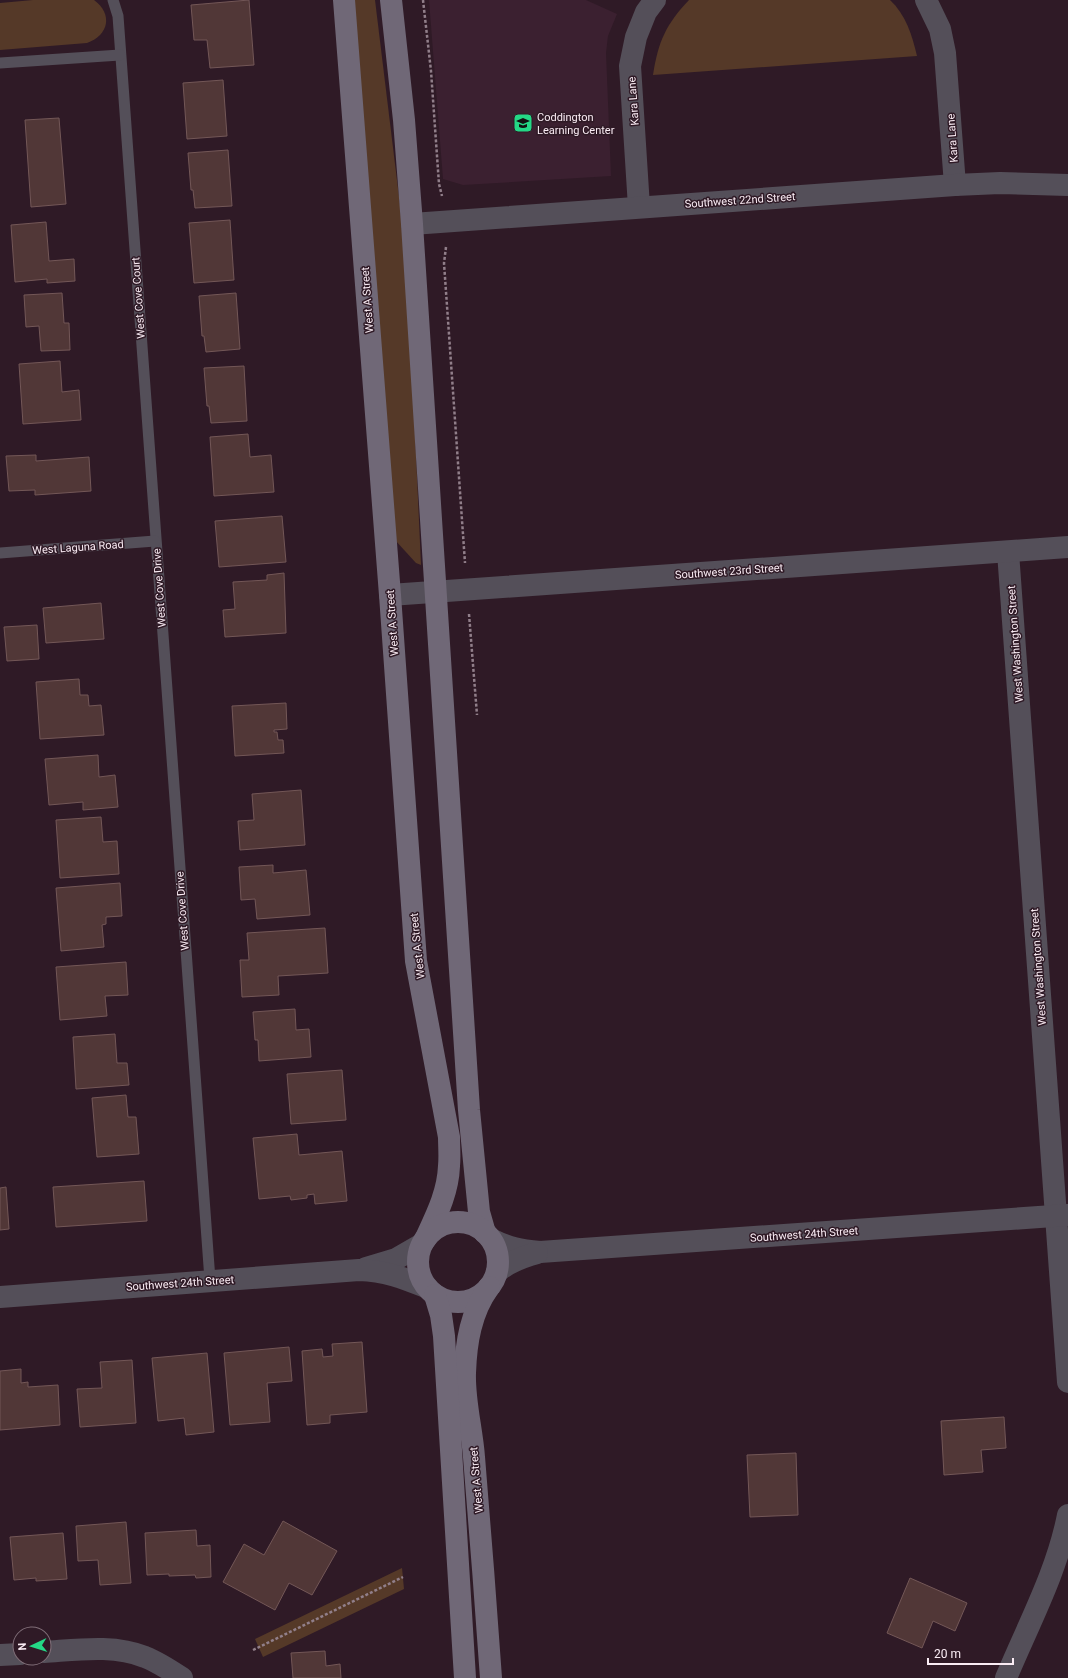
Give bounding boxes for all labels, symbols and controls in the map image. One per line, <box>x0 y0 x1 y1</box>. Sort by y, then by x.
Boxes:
street label: Kara Lane <box>625 76 642 126</box>
place label: Coddington Learning Center <box>537 111 615 137</box>
school or university icon: Coddington Learning Center <box>512 112 534 134</box>
street label: Kara Lane <box>944 113 961 163</box>
street label: Southwest 22nd Street <box>684 190 796 211</box>
street label: West Cove Court <box>129 256 148 339</box>
street label: West A Street <box>359 266 376 334</box>
street label: West Laguna Road <box>32 538 124 557</box>
street label: West Cove Drive <box>150 548 169 628</box>
street label: Southwest 23rd Street <box>674 561 784 582</box>
street label: West Washington Street <box>1005 585 1026 703</box>
street label: West A Street <box>384 589 401 657</box>
street label: West Cove Drive <box>173 871 192 951</box>
street label: West Washington Street <box>1028 908 1049 1026</box>
street label: West A Street <box>408 912 427 980</box>
street label: Southwest 24th Street <box>750 1224 859 1245</box>
street label: Southwest 24th Street <box>126 1273 235 1294</box>
street label: West A Street <box>467 1446 486 1514</box>
north arrow <box>12 1626 52 1666</box>
scale bar <box>928 1640 1013 1666</box>
text: N <box>16 1642 29 1651</box>
text: 20 m <box>934 1647 961 1661</box>

